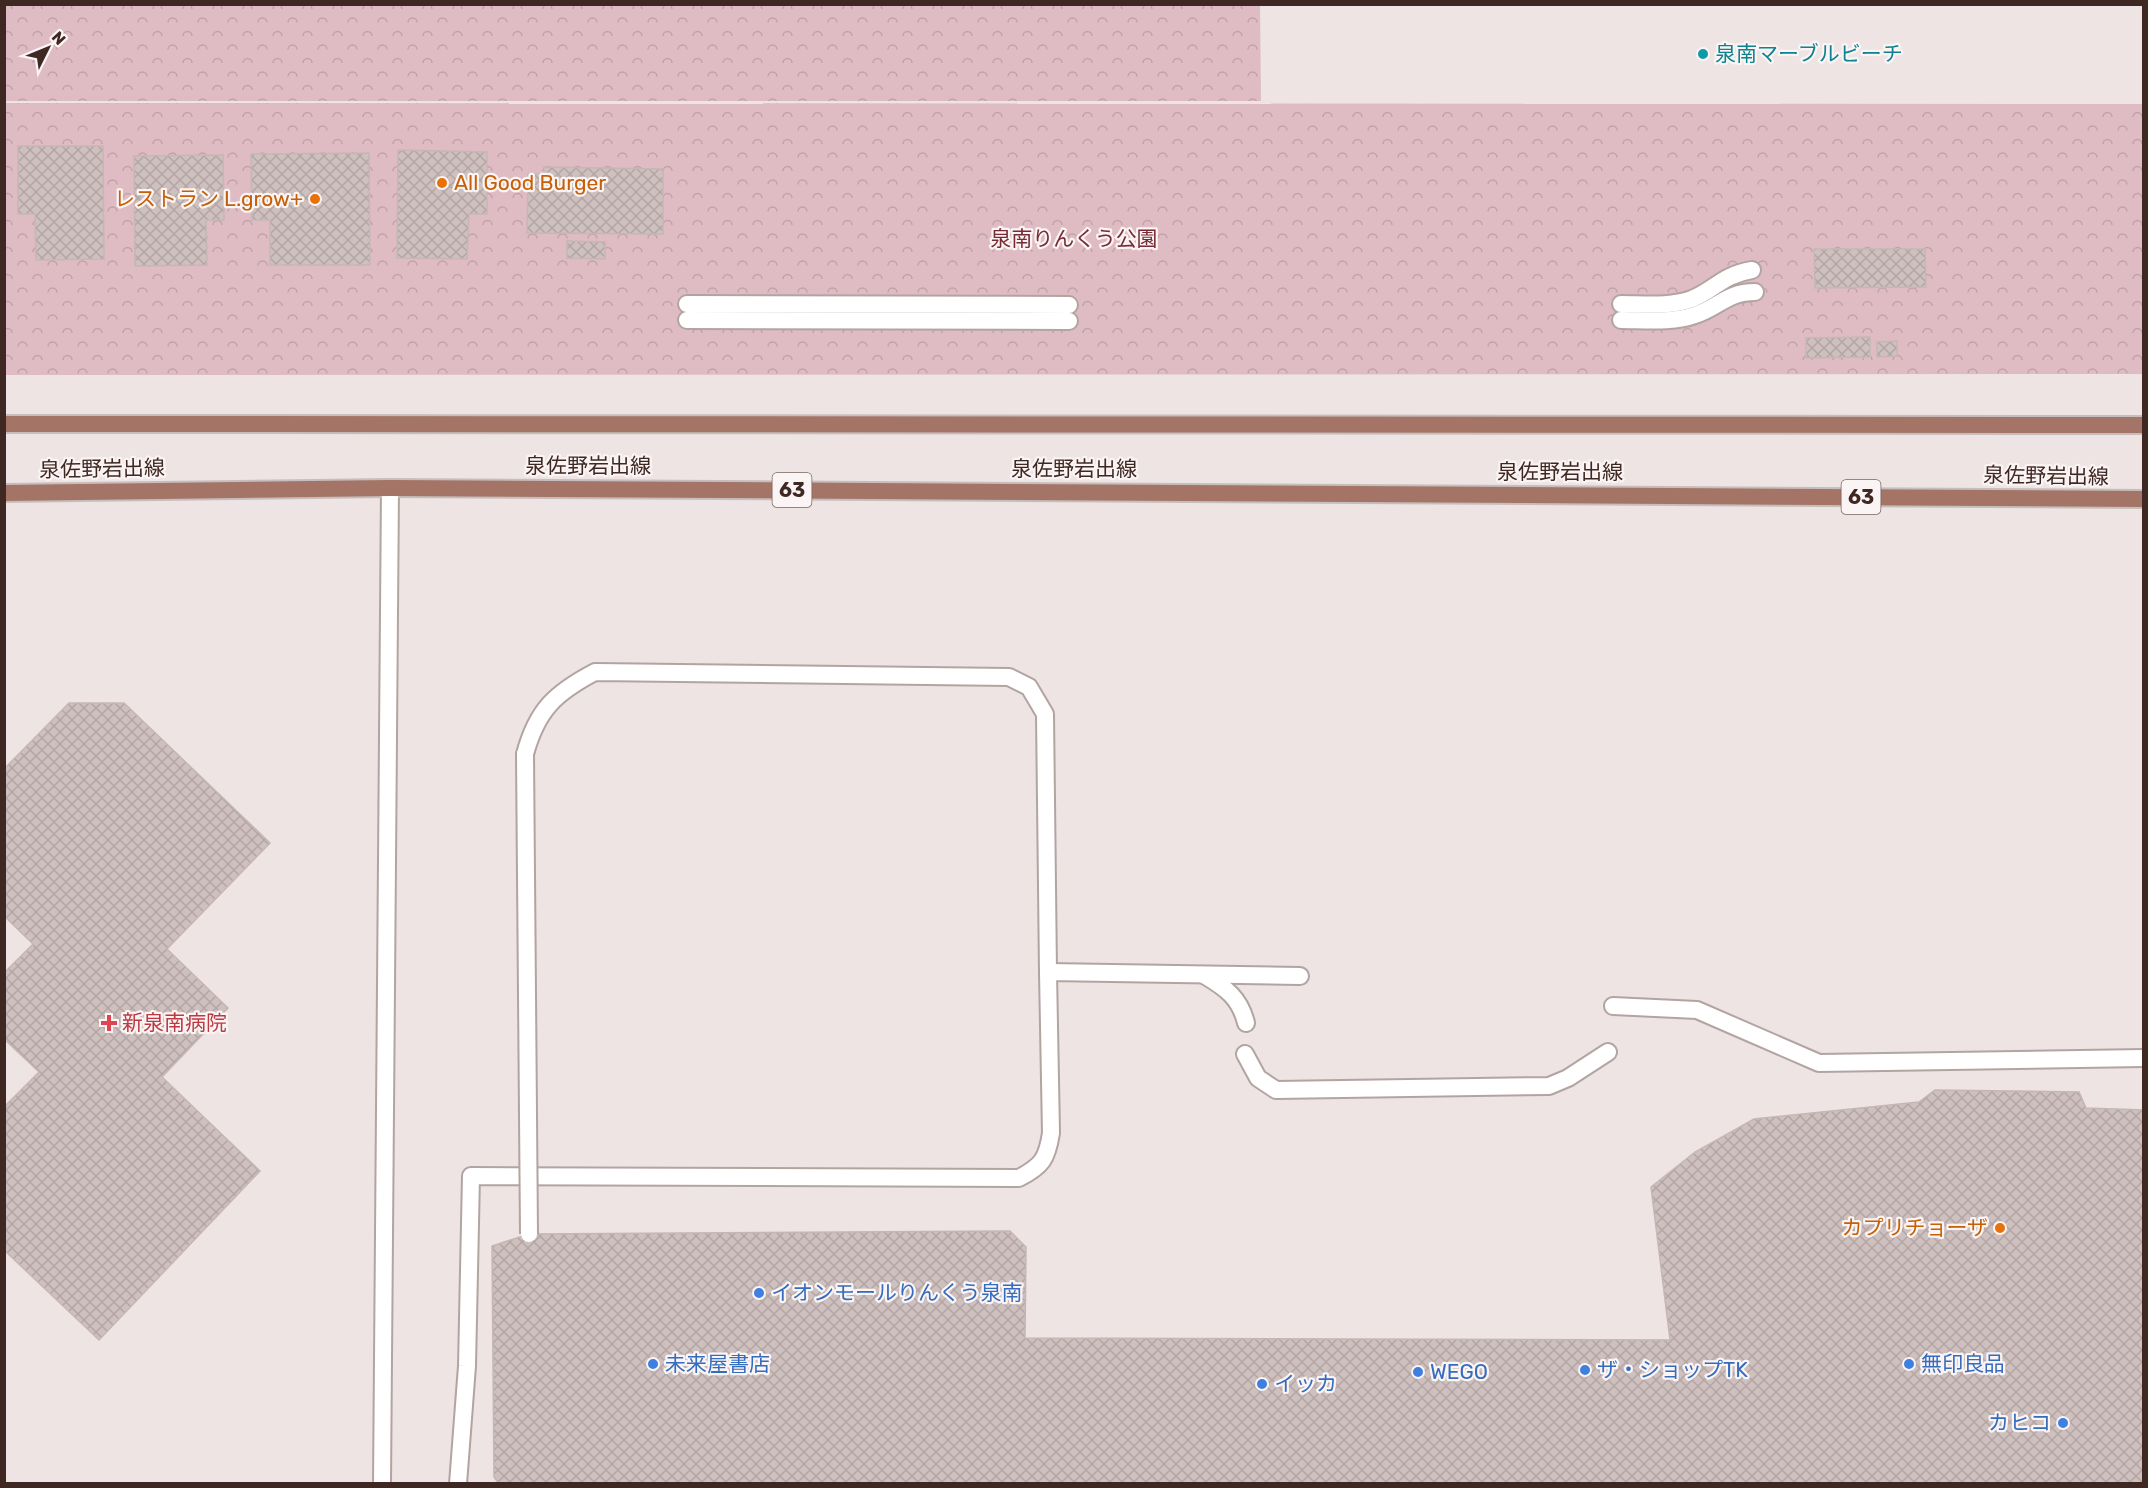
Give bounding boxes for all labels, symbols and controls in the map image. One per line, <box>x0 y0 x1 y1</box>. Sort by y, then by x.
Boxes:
north arrow <box>18 18 78 78</box>
text: N <box>48 27 69 49</box>
place label: 泉南マーブルビーチ <box>1715 41 1903 66</box>
marker: 泉南マーブルビーチ <box>1696 47 1710 61</box>
place label: All Good Burger <box>454 170 606 195</box>
marker: All Good Burger <box>435 176 449 190</box>
place label: レストラン L.grow+ <box>114 186 303 211</box>
marker: レストラン L.grow+ <box>308 192 322 206</box>
park label: 泉南りんくう公園 <box>990 226 1158 251</box>
street label: 泉佐野岩出線 <box>525 453 651 478</box>
street label: 泉佐野岩出線 <box>39 455 165 482</box>
street label: 泉佐野岩出線 <box>1011 456 1137 481</box>
street label: 泉佐野岩出線 <box>1497 459 1623 484</box>
street label: 泉佐野岩出線 <box>1983 462 2109 489</box>
road number: 63 <box>772 473 812 507</box>
road number: 63 <box>1842 480 1880 514</box>
place label: 新泉南病院 <box>122 1010 227 1035</box>
marker: 新泉南病院 <box>100 1014 118 1032</box>
place label: カプリチョーザ <box>1841 1215 1988 1240</box>
marker: カプリチョーザ <box>1993 1221 2007 1235</box>
place label: イオンモールりんくう泉南 <box>771 1280 1023 1305</box>
marker: イオンモールりんくう泉南 <box>752 1286 766 1300</box>
place label: 未来屋書店 <box>665 1351 770 1376</box>
place label: 無印良品 <box>1921 1351 2005 1376</box>
marker: 未来屋書店 <box>646 1357 660 1371</box>
place label: ザ・ショップTK <box>1597 1357 1748 1382</box>
marker: 無印良品 <box>1902 1357 1916 1371</box>
place label: WEGO <box>1430 1359 1488 1384</box>
marker: ザ・ショップTK <box>1578 1363 1592 1377</box>
marker: WEGO <box>1411 1365 1425 1379</box>
place label: イッカ <box>1274 1371 1337 1396</box>
marker: イッカ <box>1255 1377 1269 1391</box>
place label: カヒコ <box>1988 1410 2051 1435</box>
marker: カヒコ <box>2056 1416 2070 1430</box>

